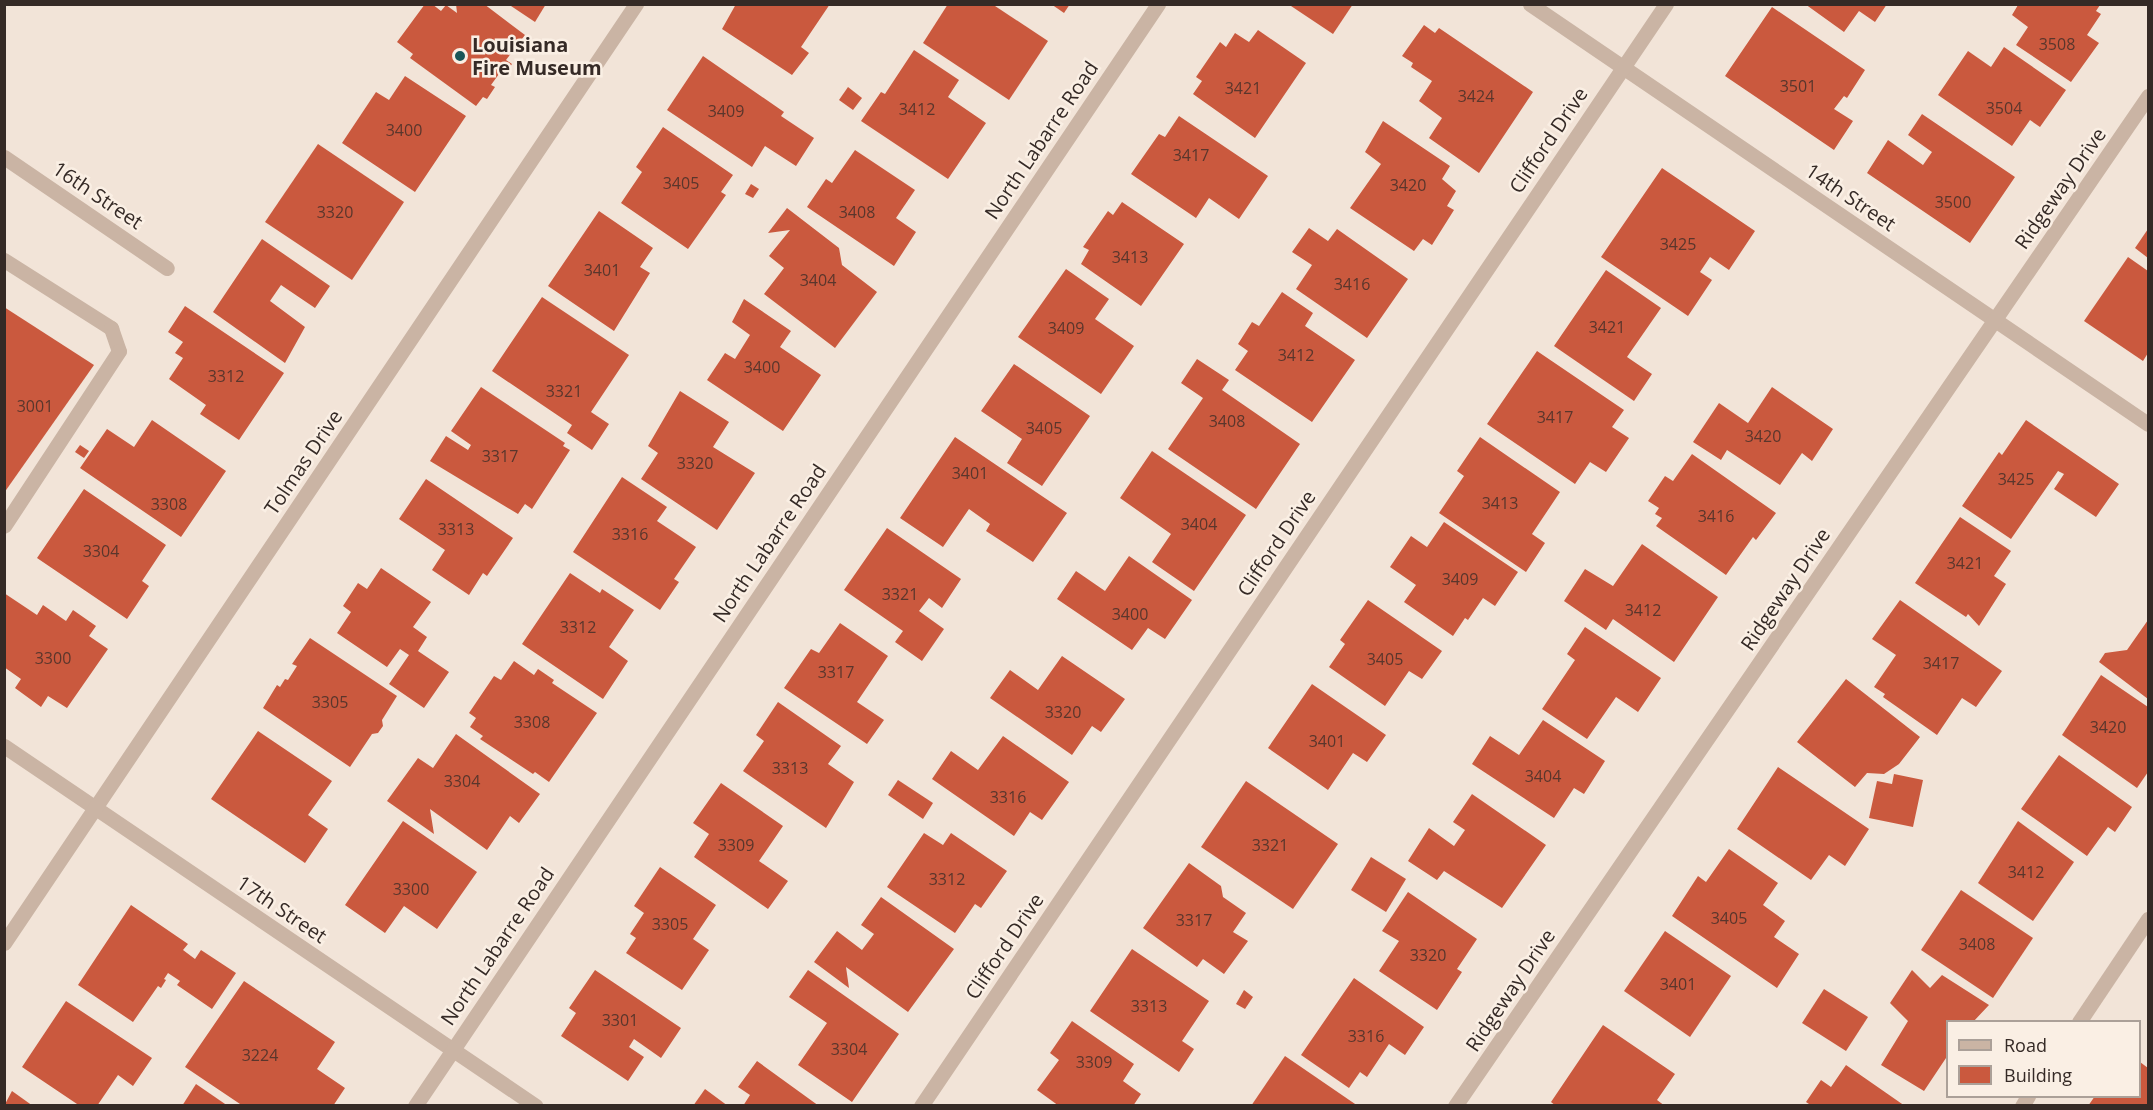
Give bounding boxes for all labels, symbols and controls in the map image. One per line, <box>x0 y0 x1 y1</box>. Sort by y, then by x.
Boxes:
place label: Louisiana Fire Museum <box>472 33 602 80</box>
house number: 3508 <box>2039 34 2075 54</box>
marker: Louisiana Fire Museum <box>453 49 467 63</box>
street label: North Labarre Road <box>979 56 1103 224</box>
house number: 3501 <box>1780 76 1816 96</box>
house number: 3421 <box>1225 78 1261 98</box>
street label: Clifford Drive <box>1504 82 1592 198</box>
house number: 3424 <box>1458 86 1494 106</box>
house number: 3504 <box>1986 98 2022 118</box>
house number: 3412 <box>899 99 935 119</box>
house number: 3409 <box>708 101 744 121</box>
house number: 3400 <box>386 120 422 140</box>
street label: Ridgeway Drive <box>2009 123 2111 253</box>
house number: 3417 <box>1173 145 1209 165</box>
street label: 16th Street <box>48 156 148 234</box>
street label: 14th Street <box>1801 158 1901 236</box>
house number: 3405 <box>663 173 699 193</box>
house number: 3420 <box>1390 175 1426 195</box>
house number: 3500 <box>1935 192 1971 212</box>
house number: 3320 <box>317 202 353 222</box>
house number: 3408 <box>839 202 875 222</box>
house number: 3425 <box>1660 234 1696 254</box>
house number: 3413 <box>1112 247 1148 267</box>
house number: 3401 <box>584 260 620 280</box>
house number: 3404 <box>800 270 836 290</box>
house number: 3416 <box>1334 274 1370 294</box>
house number: 3421 <box>1589 317 1625 337</box>
house number: 3409 <box>1048 318 1084 338</box>
house number: 3412 <box>1278 345 1314 365</box>
house number: 3400 <box>744 357 780 377</box>
house number: 3312 <box>208 366 244 386</box>
house number: 3321 <box>546 381 582 401</box>
house number: 3001 <box>17 396 53 416</box>
street label: Tolmas Drive <box>259 405 347 519</box>
house number: 3417 <box>1537 407 1573 427</box>
house number: 3408 <box>1209 411 1245 431</box>
house number: 3405 <box>1026 418 1062 438</box>
house number: 3420 <box>1745 426 1781 446</box>
house number: 3317 <box>482 446 518 466</box>
house number: 3320 <box>677 453 713 473</box>
street label: North Labarre Road <box>707 459 831 627</box>
house number: 3401 <box>952 463 988 483</box>
house number: 3425 <box>1998 469 2034 489</box>
street label: Clifford Drive <box>1232 485 1320 601</box>
house number: 3413 <box>1482 493 1518 513</box>
house number: 3308 <box>151 494 187 514</box>
house number: 3416 <box>1698 506 1734 526</box>
house number: 3404 <box>1181 514 1217 534</box>
house number: 3313 <box>438 519 474 539</box>
street label: Ridgeway Drive <box>1735 523 1835 655</box>
house number: 3316 <box>612 524 648 544</box>
house number: 3304 <box>83 541 119 561</box>
house number: 3421 <box>1947 553 1983 573</box>
house number: 3409 <box>1442 569 1478 589</box>
house number: 3321 <box>882 584 918 604</box>
house number: 3412 <box>1625 600 1661 620</box>
house number: 3400 <box>1112 604 1148 624</box>
house number: 3312 <box>560 617 596 637</box>
house number: 3300 <box>35 648 71 668</box>
house number: 3405 <box>1367 649 1403 669</box>
house number: 3417 <box>1923 653 1959 673</box>
house number: 3317 <box>818 662 854 682</box>
house number: 3305 <box>312 692 348 712</box>
house number: 3320 <box>1045 702 1081 722</box>
house number: 3308 <box>514 712 550 732</box>
house number: 3420 <box>2090 717 2126 737</box>
house number: 3401 <box>1309 731 1345 751</box>
house number: 3313 <box>772 758 808 778</box>
house number: 3404 <box>1525 766 1561 786</box>
house number: 3304 <box>444 771 480 791</box>
house number: 3316 <box>990 787 1026 807</box>
house number: 3309 <box>718 835 754 855</box>
house number: 3321 <box>1252 835 1288 855</box>
street label: North Labarre Road <box>435 862 559 1030</box>
house number: 3412 <box>2008 862 2044 882</box>
house number: 3312 <box>929 869 965 889</box>
street label: 17th Street <box>232 870 332 948</box>
house number: 3300 <box>393 879 429 899</box>
street label: Clifford Drive <box>960 888 1048 1004</box>
house number: 3405 <box>1711 908 1747 928</box>
house number: 3317 <box>1176 910 1212 930</box>
house number: 3305 <box>652 914 688 934</box>
street label: Ridgeway Drive <box>1460 924 1560 1056</box>
house number: 3408 <box>1959 934 1995 954</box>
house number: 3320 <box>1410 945 1446 965</box>
house number: 3401 <box>1660 974 1696 994</box>
house number: 3313 <box>1131 996 1167 1016</box>
house number: 3301 <box>602 1010 638 1030</box>
legend <box>1946 1020 2141 1098</box>
house number: 3316 <box>1348 1026 1384 1046</box>
text: Road <box>2004 1033 2047 1057</box>
house number: 3304 <box>831 1039 867 1059</box>
house number: 3224 <box>242 1045 278 1065</box>
house number: 3309 <box>1076 1052 1112 1072</box>
text: Building <box>2004 1063 2072 1087</box>

